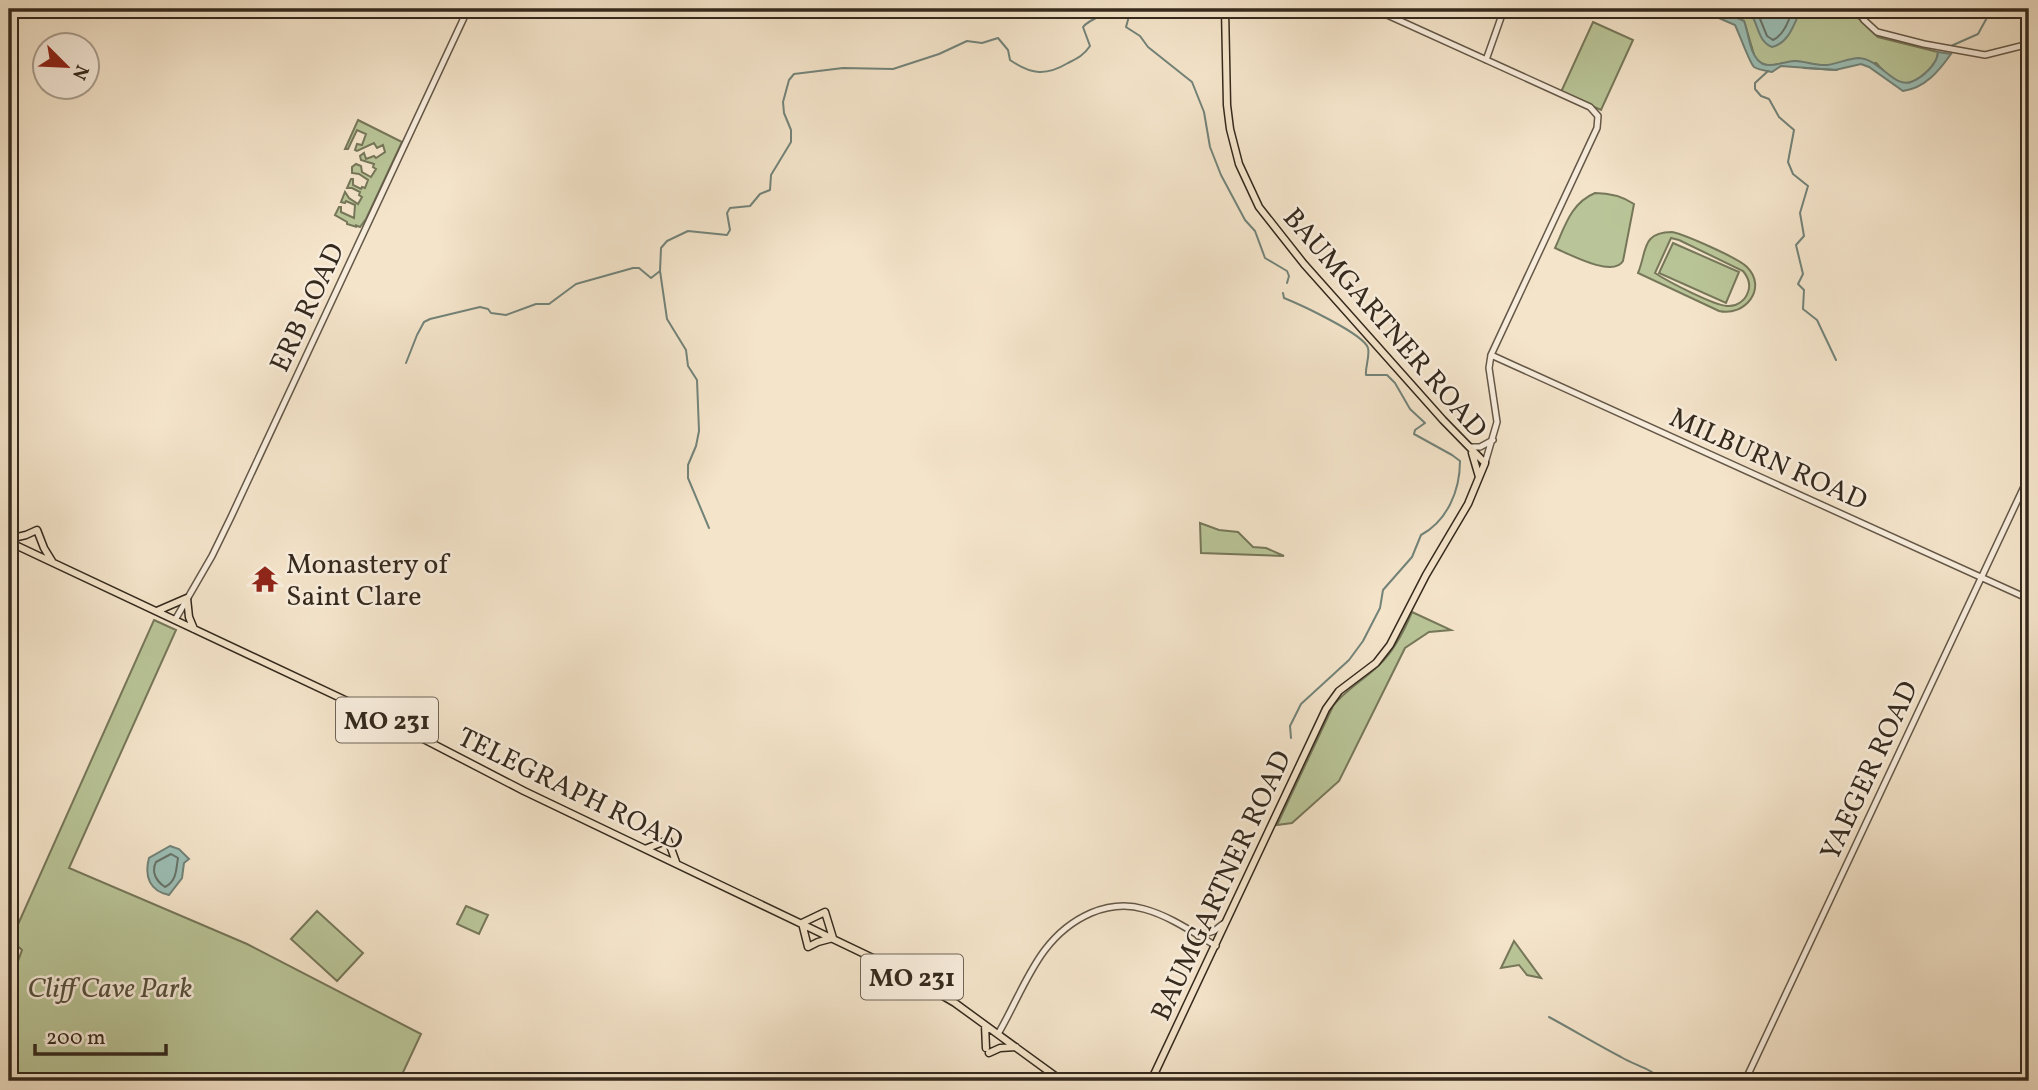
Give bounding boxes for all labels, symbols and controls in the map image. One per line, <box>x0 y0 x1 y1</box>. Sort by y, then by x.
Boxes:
north arrow <box>32 32 102 102</box>
text: N <box>65 61 94 84</box>
street label: BAUMGARTNER ROAD <box>1273 200 1495 447</box>
street label: ERB ROAD <box>261 237 355 379</box>
street label: MILBURN ROAD <box>1663 399 1873 521</box>
place label: Monastery of Saint Clare <box>286 546 450 617</box>
temple icon: Monastery of Saint Clare <box>250 564 280 594</box>
street label: YAEGER ROAD <box>1812 675 1929 867</box>
road number: MO 231 <box>336 698 438 742</box>
street label: TELEGRAPH ROAD <box>451 719 689 862</box>
street label: BAUMGARTNER ROAD <box>1142 745 1302 1027</box>
road number: MO 231 <box>861 954 963 1000</box>
park label: Cliff Cave Park <box>28 970 192 1009</box>
scale bar <box>35 1013 166 1057</box>
text: 200 m <box>46 1024 106 1053</box>

